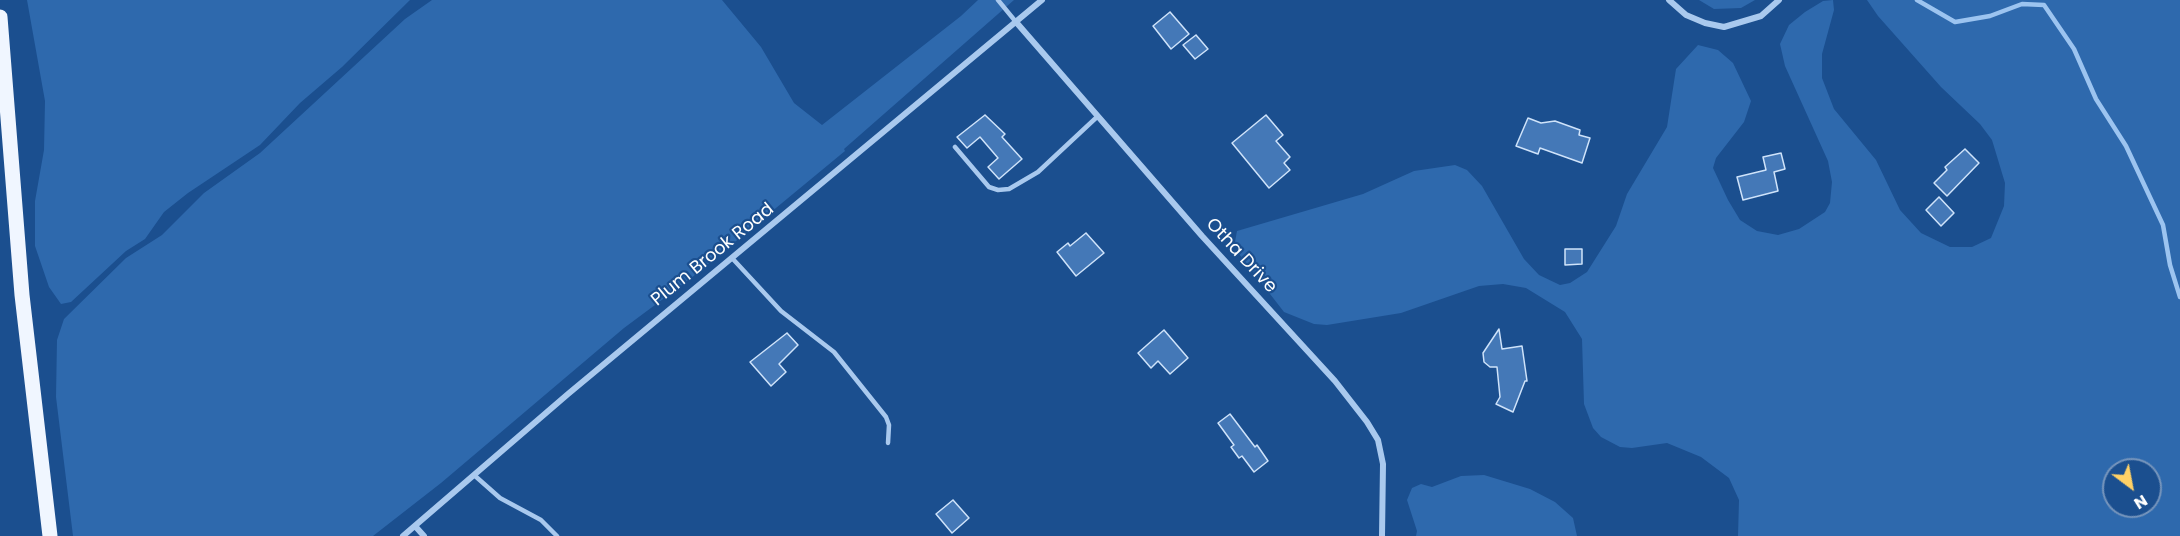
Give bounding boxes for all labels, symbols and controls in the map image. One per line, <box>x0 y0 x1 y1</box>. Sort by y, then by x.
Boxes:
street label: Plum Brook Road <box>647 199 779 311</box>
street label: Otha Drive <box>1201 214 1281 298</box>
north arrow <box>2102 458 2162 518</box>
text: N <box>2130 489 2152 515</box>

